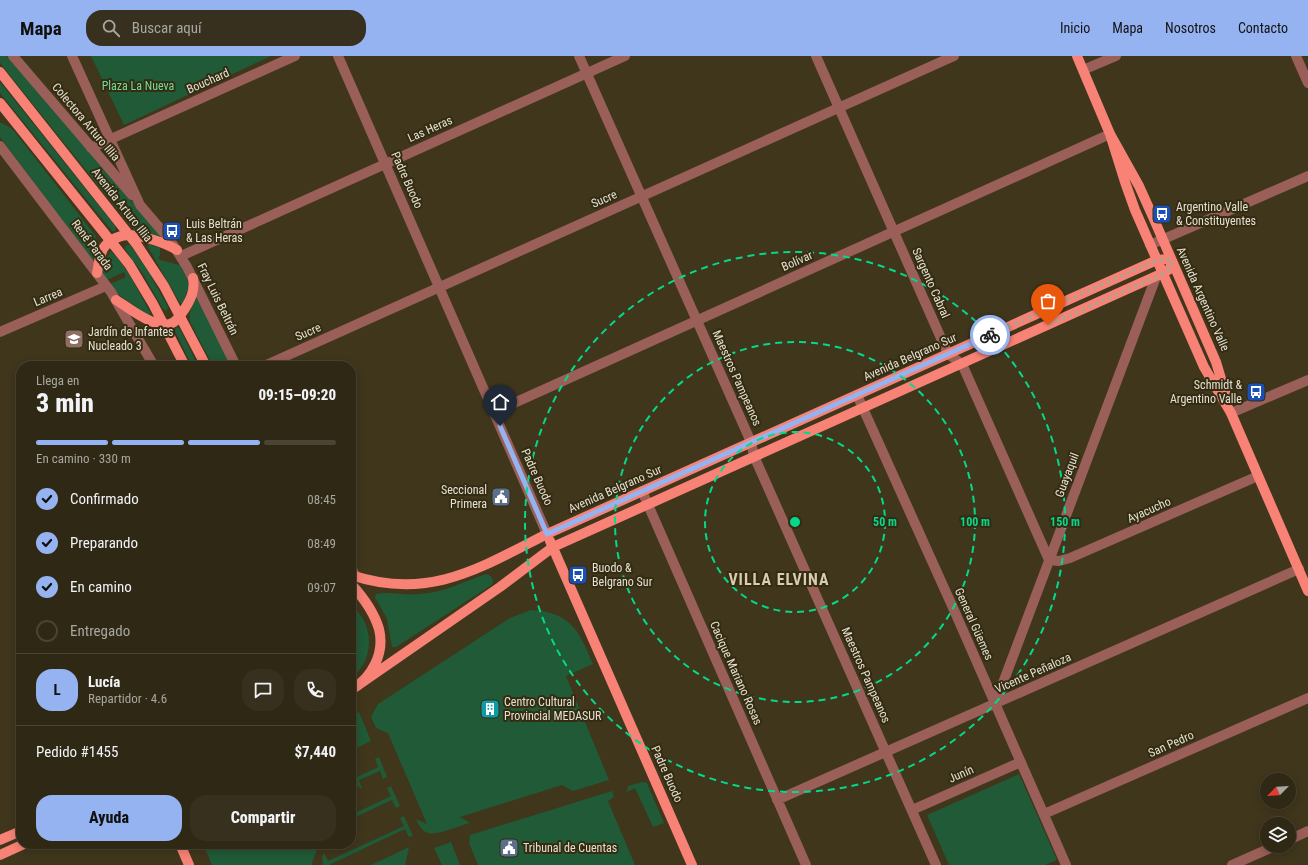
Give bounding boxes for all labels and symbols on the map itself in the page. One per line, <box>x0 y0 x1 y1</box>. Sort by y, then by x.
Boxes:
street label: Bouchard <box>185 65 231 97</box>
park label: Plaza La Nueva <box>102 79 175 93</box>
street label: Colectora Arturo Illia <box>49 80 123 164</box>
street label: Las Heras <box>406 113 454 145</box>
street label: Padre Buodo <box>388 149 426 211</box>
street label: Avenida Arturo Illia <box>89 165 155 245</box>
street label: Sucre <box>589 187 619 211</box>
place label: Argentino Valle & Constituyentes <box>1176 200 1256 228</box>
bus stop icon: Argentino Valle & Constituyentes <box>1151 203 1173 225</box>
street label: René Parada <box>69 217 116 273</box>
place label: Luis Beltrán & Las Heras <box>186 217 243 245</box>
bus stop icon: Luis Beltrán & Las Heras <box>161 220 183 242</box>
street label: Avenida Argentino Valle <box>1174 245 1232 354</box>
street label: Sargento Cabral <box>909 246 953 320</box>
street label: Bolívar <box>779 248 815 274</box>
street label: Fray Luis Beltrán <box>195 261 242 337</box>
pin <box>1031 284 1065 325</box>
street label: Larrea <box>31 285 65 309</box>
courier <box>970 315 1010 355</box>
street label: Sucre <box>293 320 323 344</box>
place label: Jardín de Infantes Nucleado 3 <box>88 325 174 353</box>
school or university icon: Jardín de Infantes Nucleado 3 <box>63 328 85 350</box>
street label: Maestros Pampeanos <box>710 328 764 428</box>
street label: Avenida Belgrano Sur <box>861 330 959 384</box>
place label: Schmidt & Argentino Valle <box>1170 378 1242 406</box>
bus stop icon: Schmidt & Argentino Valle <box>1245 381 1267 403</box>
pin <box>483 385 517 426</box>
street label: Padre Buodo <box>518 446 556 508</box>
street label: Guayaquil <box>1052 451 1082 499</box>
street label: Avenida Belgrano Sur <box>566 462 664 516</box>
place label: Seccional Primera <box>441 483 487 511</box>
public building icon: Seccional Primera <box>490 486 512 508</box>
street label: Ayacucho <box>1125 494 1173 526</box>
centre of rings <box>788 515 802 529</box>
text: 50 m <box>873 515 897 529</box>
text: 100 m <box>960 515 990 529</box>
text: 150 m <box>1050 515 1080 529</box>
place label: Buodo & Belgrano Sur <box>592 561 653 589</box>
bus stop icon: Buodo & Belgrano Sur <box>567 564 589 586</box>
district label: VILLA ELVINA <box>728 570 830 589</box>
street label: General Güemes <box>952 586 996 662</box>
street label: Cacique Mariano Rosas <box>707 619 765 727</box>
street label: Maestros Pampeanos <box>839 625 893 725</box>
street label: Vicente Peñaloza <box>993 650 1073 696</box>
place label: Centro Cultural Provincial MEDASUR <box>504 695 602 723</box>
building icon: Centro Cultural Provincial MEDASUR <box>479 698 501 720</box>
street label: San Pedro <box>1146 728 1196 760</box>
street label: Padre Buodo <box>648 743 686 805</box>
street label: Junín <box>946 762 976 786</box>
north arrow <box>1260 773 1296 809</box>
public building icon: Tribunal de Cuentas <box>498 837 520 859</box>
place label: Tribunal de Cuentas <box>523 841 617 855</box>

